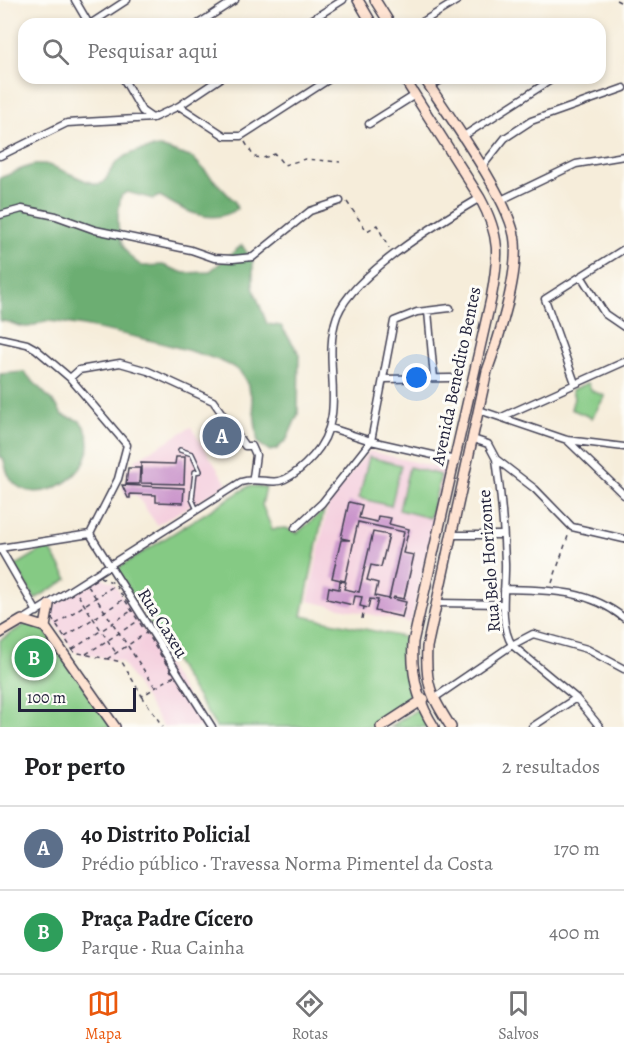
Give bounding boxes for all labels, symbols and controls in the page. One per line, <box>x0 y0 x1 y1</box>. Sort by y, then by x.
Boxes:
search box <box>18 18 606 84</box>
icon: search <box>39 35 72 68</box>
text: Pesquisar aqui <box>87 36 218 66</box>
street label: Avenida Benedito Bentes <box>425 284 487 468</box>
your location <box>402 363 431 392</box>
pin: A <box>202 414 242 458</box>
street label: Rua Belo Horizonte <box>472 489 506 633</box>
street label: Rua Caxeu <box>132 584 194 663</box>
pin: B <box>15 636 54 680</box>
scale bar <box>18 685 136 712</box>
text: 100 m <box>27 687 66 709</box>
text: Por perto <box>24 749 125 784</box>
text: 2 resultados <box>502 753 600 780</box>
text: 4o Distrito Policial <box>81 820 250 850</box>
text: A <box>37 835 50 862</box>
text: 170 m <box>554 835 600 862</box>
text: Prédio público · Travessa Norma Pimentel da Costa <box>81 850 493 877</box>
text: Praça Padre Cícero <box>81 904 253 934</box>
text: B <box>37 919 50 946</box>
text: 400 m <box>549 919 600 946</box>
text: Parque · Rua Cainha <box>81 934 245 961</box>
tab: Mapa <box>85 987 122 1045</box>
tab: Rotas <box>292 987 328 1045</box>
tab: Salvos <box>498 987 539 1045</box>

